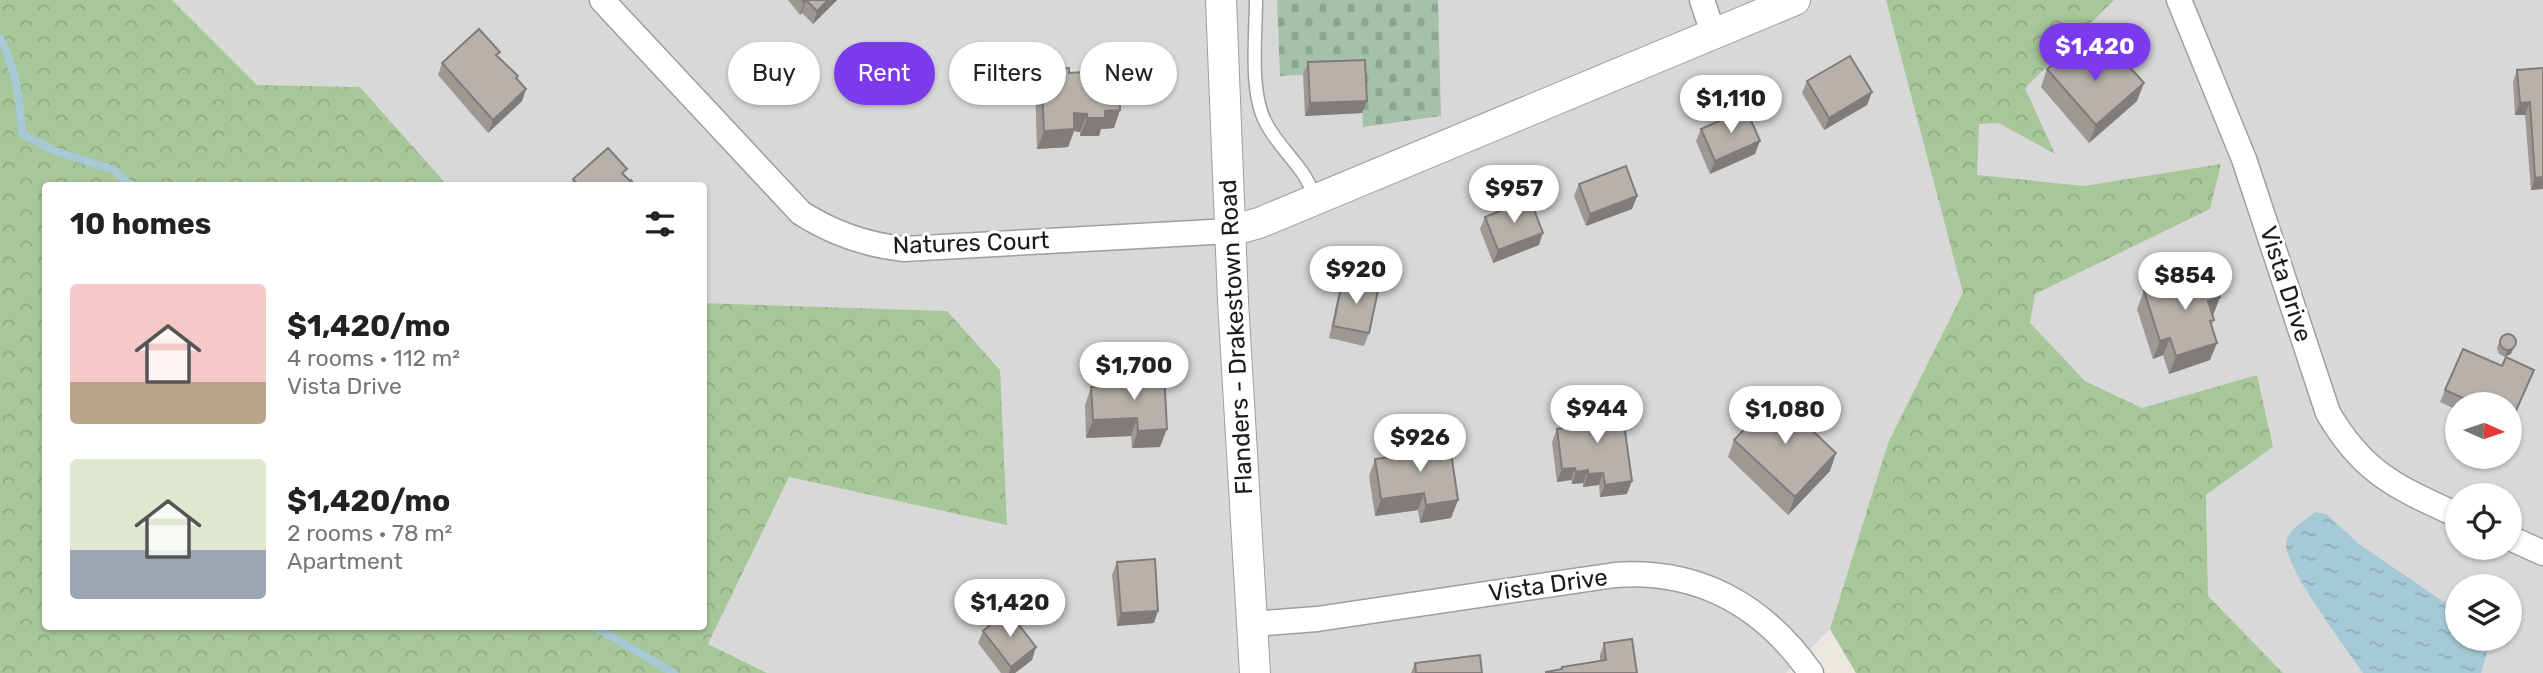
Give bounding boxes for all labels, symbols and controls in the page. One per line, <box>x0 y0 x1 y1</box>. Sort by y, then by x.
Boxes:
pin: $1,420 <box>2038 24 2152 83</box>
text: $1,420 <box>2055 32 2135 60</box>
chip: Buy <box>728 42 820 105</box>
chip: Rent <box>834 42 935 105</box>
chip: Filters <box>949 42 1066 105</box>
chip: New <box>1080 42 1177 105</box>
pin: $1,110 <box>1674 76 1788 135</box>
text: $1,110 <box>1696 84 1766 112</box>
pin: $957 <box>1473 166 1555 225</box>
text: $957 <box>1485 174 1543 202</box>
street label: Flanders - Drakestown Road <box>1214 179 1258 495</box>
icon: filters <box>641 205 679 243</box>
text: 10 homes <box>70 206 211 242</box>
street label: Vista Drive <box>2254 223 2318 345</box>
street label: Natures Court <box>892 226 1050 260</box>
pin: $920 <box>1315 246 1397 306</box>
pin: $854 <box>2144 252 2226 312</box>
text: $920 <box>1326 255 1386 283</box>
text: $854 <box>2154 261 2216 289</box>
text: $1,420/mo <box>287 308 450 344</box>
icon: home <box>126 312 210 396</box>
pin: $1,700 <box>1077 342 1191 402</box>
text: 4 rooms · 112 m² <box>287 344 460 372</box>
text: $1,700 <box>1096 351 1172 379</box>
text: Vista Drive <box>287 372 402 400</box>
pin: $944 <box>1556 386 1638 445</box>
pin: $1,080 <box>1728 386 1842 446</box>
north arrow <box>2445 392 2522 469</box>
map controls <box>2445 392 2522 651</box>
text: $944 <box>1566 394 1628 422</box>
text: $1,080 <box>1745 395 1825 423</box>
pin: $926 <box>1379 414 1461 474</box>
text: $926 <box>1390 423 1450 451</box>
text: $1,420/mo <box>287 483 450 519</box>
button: locate <box>2445 483 2522 560</box>
icon: home <box>126 487 210 571</box>
text: 2 rooms · 78 m² <box>287 519 452 547</box>
text: Apartment <box>287 547 403 575</box>
street label: Vista Drive <box>1487 563 1609 607</box>
button: layers <box>2445 574 2522 651</box>
pin: $1,420 <box>953 580 1067 639</box>
text: $1,420 <box>970 588 1050 616</box>

